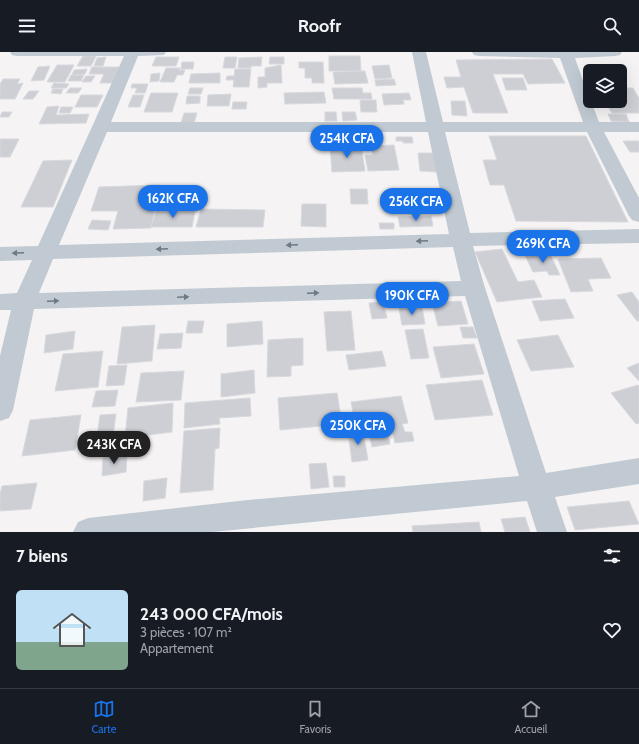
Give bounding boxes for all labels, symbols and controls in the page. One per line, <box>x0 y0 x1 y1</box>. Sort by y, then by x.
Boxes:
icon: menu <box>16 15 38 37</box>
text: Roofr <box>298 15 341 37</box>
icon: search <box>601 15 623 37</box>
map controls <box>583 64 627 108</box>
button: layers <box>583 64 627 108</box>
pin: 254K CFA <box>306 125 388 159</box>
text: 254K CFA <box>319 130 375 146</box>
pin: 162K CFA <box>132 185 214 219</box>
pin: 256K CFA <box>375 188 457 222</box>
text: 162K CFA <box>147 190 199 206</box>
text: 256K CFA <box>389 193 443 209</box>
pin: 269K CFA <box>502 230 584 264</box>
text: 269K CFA <box>516 235 570 251</box>
one-way arrow <box>415 238 428 244</box>
one-way arrow <box>285 242 298 248</box>
one-way arrow <box>156 245 168 252</box>
one-way arrow <box>11 250 24 256</box>
pin: 190K CFA <box>371 282 453 316</box>
text: 190K CFA <box>385 287 439 303</box>
one-way arrow <box>307 290 320 296</box>
one-way arrow <box>177 294 190 300</box>
one-way arrow <box>47 298 60 304</box>
pin: 250K CFA <box>317 412 399 446</box>
text: 250K CFA <box>330 417 386 433</box>
pin: 243K CFA <box>73 431 155 465</box>
text: 243K CFA <box>86 436 142 452</box>
icon: filters <box>601 545 623 567</box>
text: 7 biens <box>16 546 68 566</box>
text: 243 000 CFA/mois <box>140 604 283 624</box>
icon: home <box>48 606 96 654</box>
icon: heart <box>601 619 623 641</box>
text: 3 pièces · 107 m² <box>140 624 232 640</box>
text: Appartement <box>140 640 213 656</box>
tab: Carte <box>92 698 116 736</box>
tab: Favoris <box>299 698 331 736</box>
tab: Accueil <box>515 698 547 736</box>

